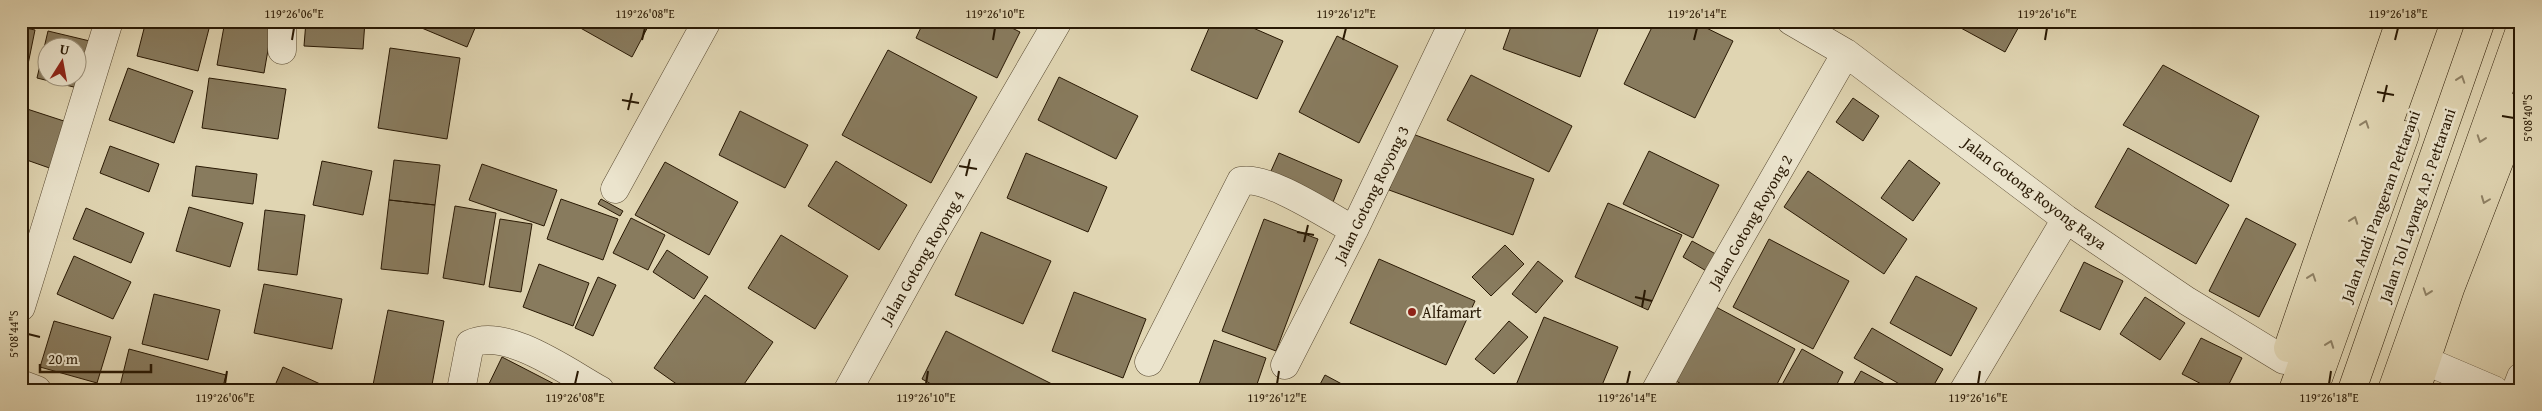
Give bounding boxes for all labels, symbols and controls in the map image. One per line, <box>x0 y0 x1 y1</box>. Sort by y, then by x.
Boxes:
text: 119°26'06"E <box>264 5 324 22</box>
text: 119°26'08"E <box>615 5 675 22</box>
text: 119°26'10"E <box>965 5 1025 22</box>
text: 119°26'12"E <box>1316 5 1376 22</box>
text: 119°26'14"E <box>1667 5 1727 22</box>
text: 119°26'16"E <box>2017 5 2077 22</box>
text: 119°26'18"E <box>2368 5 2428 22</box>
north arrow <box>38 38 88 88</box>
text: U <box>58 39 72 60</box>
one-way arrow <box>2455 76 2465 84</box>
text: 5°08'40"S <box>2519 94 2536 142</box>
street label: Jalan Tol Layang A.P. Pettarani <box>2372 105 2462 307</box>
street label: Jalan Andi Pangeran Pettarani <box>2333 107 2426 307</box>
one-way arrow <box>2359 120 2369 128</box>
street label: Jalan Gotong Royong 3 <box>1326 121 1415 269</box>
street label: Jalan Gotong Royong Raya <box>1956 130 2112 255</box>
one-way arrow <box>2477 134 2487 143</box>
street label: Jalan Gotong Royong 2 <box>1701 150 1798 294</box>
street label: Jalan Gotong Royong 4 <box>873 186 970 330</box>
one-way arrow <box>2481 195 2491 203</box>
one-way arrow <box>2348 216 2358 225</box>
one-way arrow <box>2306 274 2316 282</box>
one-way arrow <box>2423 287 2433 296</box>
place label: Alfamart <box>1422 300 1482 324</box>
marker: Alfamart <box>1406 306 1418 318</box>
text: 5°08'44"S <box>5 310 22 358</box>
one-way arrow <box>2324 340 2334 349</box>
scale bar <box>40 341 151 373</box>
text: 20 m <box>48 348 79 369</box>
text: 119°26'06"E <box>195 389 255 406</box>
text: 119°26'08"E <box>545 389 605 406</box>
text: 119°26'10"E <box>896 389 956 406</box>
text: 119°26'12"E <box>1247 389 1307 406</box>
text: 119°26'14"E <box>1597 389 1657 406</box>
text: 119°26'16"E <box>1948 389 2008 406</box>
text: 119°26'18"E <box>2299 389 2359 406</box>

